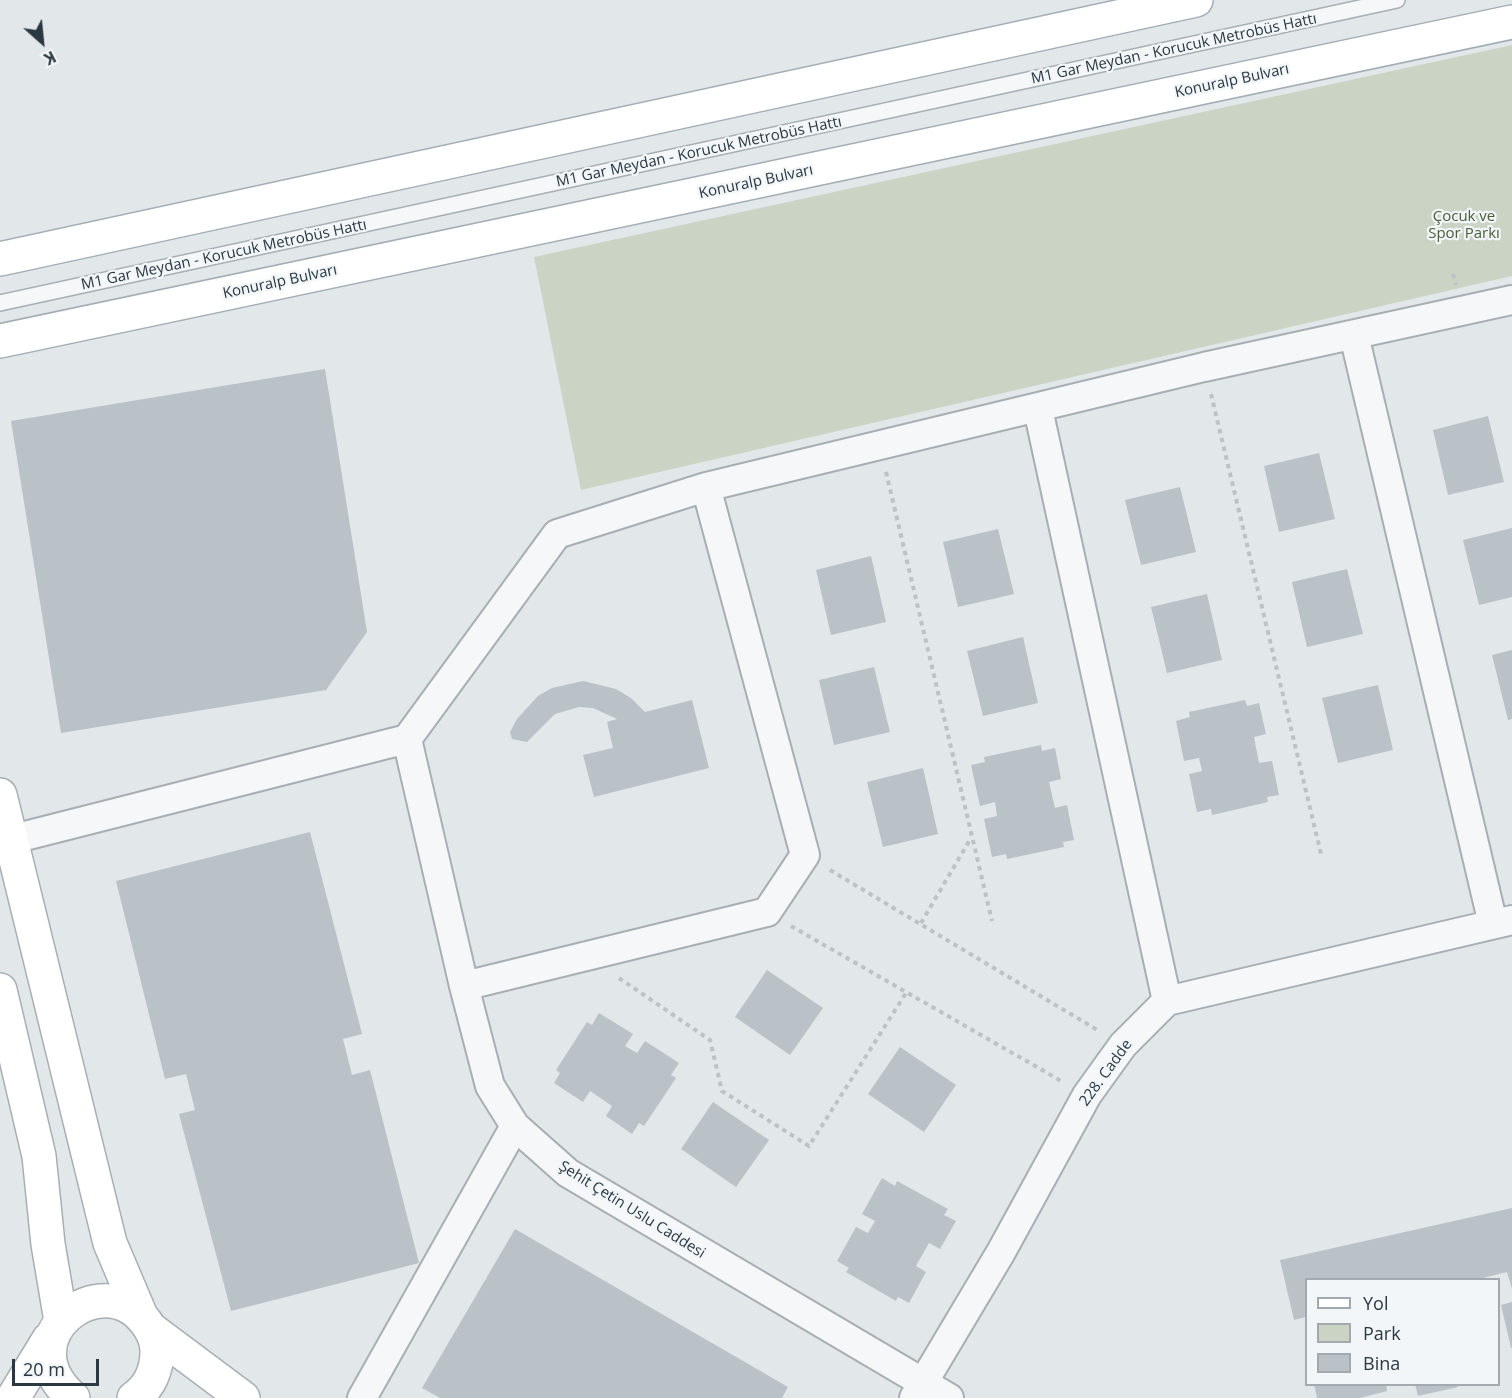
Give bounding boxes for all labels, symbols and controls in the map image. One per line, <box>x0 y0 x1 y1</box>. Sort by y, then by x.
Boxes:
street label: M1 Gar Meydan - Korucuk Metrobüs Hattı <box>1030 10 1318 88</box>
north arrow <box>12 12 72 72</box>
text: K <box>40 46 60 70</box>
street label: Konuralp Bulvarı <box>1173 60 1291 102</box>
street label: M1 Gar Meydan - Korucuk Metrobüs Hattı <box>555 113 843 191</box>
street label: Konuralp Bulvarı <box>697 161 815 203</box>
park label: Çocuk ve Spor Parkı <box>1428 208 1500 243</box>
street label: M1 Gar Meydan - Korucuk Metrobüs Hattı <box>80 216 368 294</box>
street label: Konuralp Bulvarı <box>221 261 339 303</box>
street label: 228. Cadde <box>1076 1036 1136 1110</box>
street label: Şehit Çetin Uslu Caddesi <box>555 1157 709 1263</box>
legend <box>1305 1278 1500 1386</box>
text: Yol <box>1363 1291 1388 1315</box>
text: Park <box>1363 1321 1401 1345</box>
scale bar <box>15 1347 102 1385</box>
text: Bina <box>1363 1351 1400 1375</box>
text: 20 m <box>23 1357 65 1381</box>

